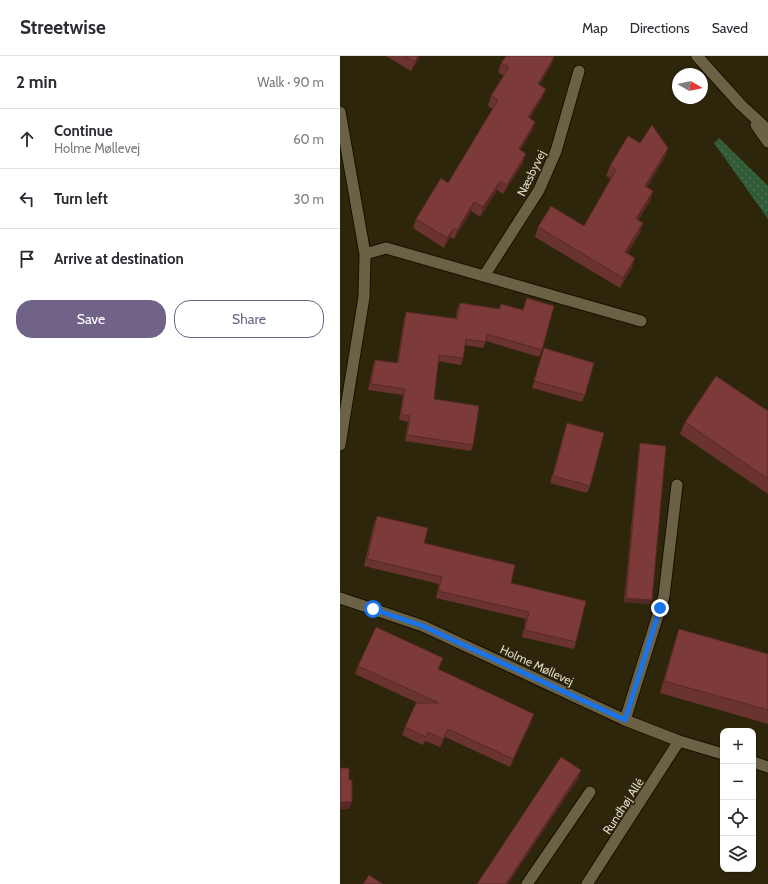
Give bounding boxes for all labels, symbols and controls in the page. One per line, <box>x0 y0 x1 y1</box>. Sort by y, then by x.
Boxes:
text: Streetwise <box>20 16 106 39</box>
text: Map <box>582 19 608 37</box>
text: Directions <box>630 19 690 37</box>
text: Saved <box>712 19 748 37</box>
north arrow <box>672 68 708 104</box>
text: 2 min <box>16 72 57 92</box>
text: Walk · 90 m <box>257 74 324 90</box>
text: Continue <box>54 122 113 140</box>
icon: ahead <box>16 128 38 150</box>
text: 60 m <box>293 131 324 147</box>
text: Holme Møllevej <box>54 140 140 156</box>
street label: Næsbyvej <box>513 147 549 199</box>
icon: left <box>16 188 38 210</box>
text: Turn left <box>54 190 108 208</box>
text: 30 m <box>294 191 324 207</box>
icon: arrive <box>16 248 38 270</box>
text: Arrive at destination <box>54 250 184 268</box>
button: Save <box>16 300 166 338</box>
button: Share <box>174 300 324 338</box>
route end <box>651 599 669 617</box>
route start <box>364 600 382 618</box>
street label: Holme Møllevej <box>498 641 576 689</box>
map controls <box>720 728 756 872</box>
button: + <box>720 728 756 764</box>
button: − <box>720 764 756 800</box>
street label: Rundhøj Allé <box>599 775 647 837</box>
button: locate <box>720 800 756 836</box>
button: layers <box>720 836 756 872</box>

